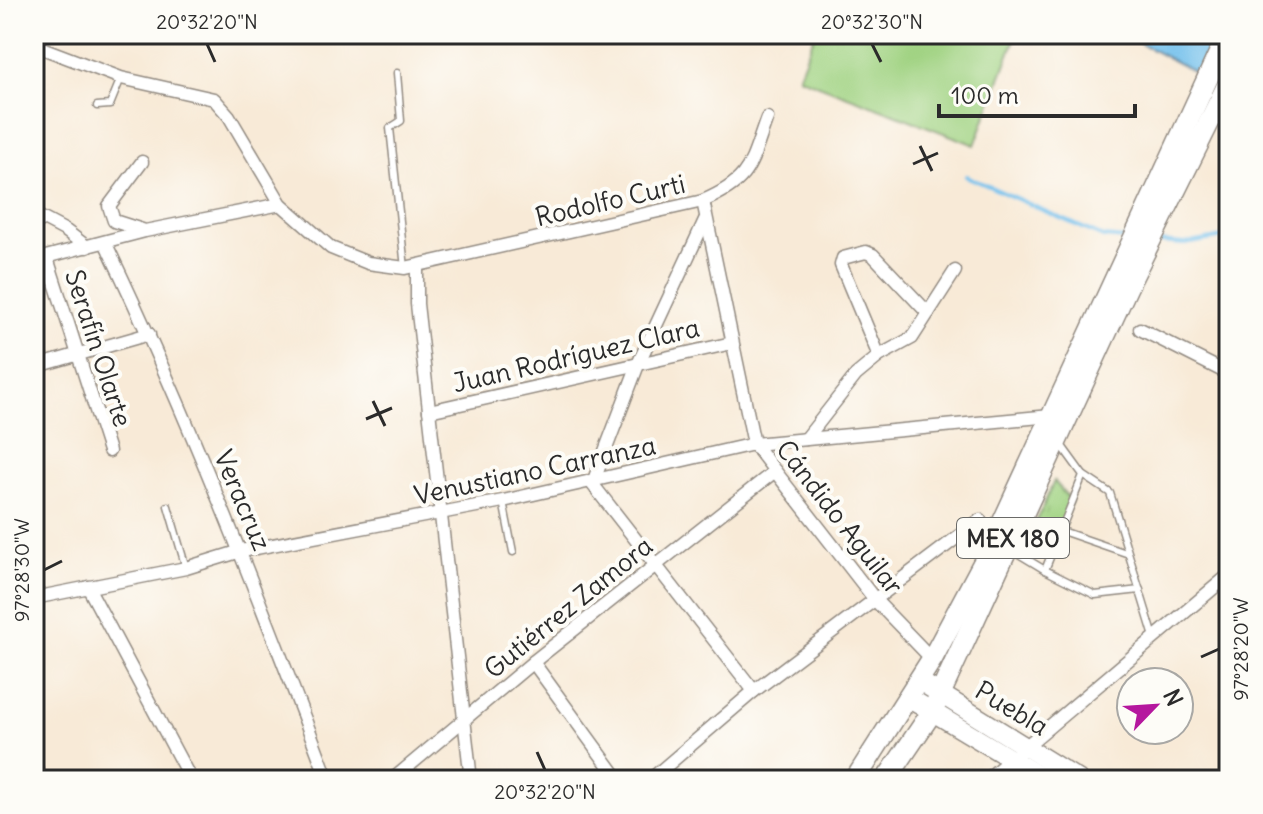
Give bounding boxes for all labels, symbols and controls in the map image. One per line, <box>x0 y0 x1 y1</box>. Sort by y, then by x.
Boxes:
text: 20°32'20"N <box>156 9 258 34</box>
text: 20°32'30"N <box>821 9 923 34</box>
scale bar <box>939 68 1135 118</box>
text: 100 m <box>951 80 1019 110</box>
street label: Rodolfo Curti <box>532 167 688 233</box>
street label: Serafín Olarte <box>58 265 140 431</box>
street label: Juan Rodríguez Clara <box>449 311 703 399</box>
street label: Venustiano Carranza <box>411 428 659 512</box>
street label: Cándido Aguilar <box>769 433 911 601</box>
street label: Veracruz <box>207 445 279 555</box>
text: 97°28'30"W <box>9 518 34 622</box>
road number: MEX 180 <box>957 518 1069 558</box>
street label: Gutiérrez Zamora <box>477 529 659 685</box>
text: 97°28'20"W <box>1228 597 1253 701</box>
north arrow <box>1115 666 1195 746</box>
street label: Puebla <box>969 673 1055 743</box>
text: N <box>1157 685 1189 710</box>
text: 20°32'20"N <box>494 779 596 804</box>

